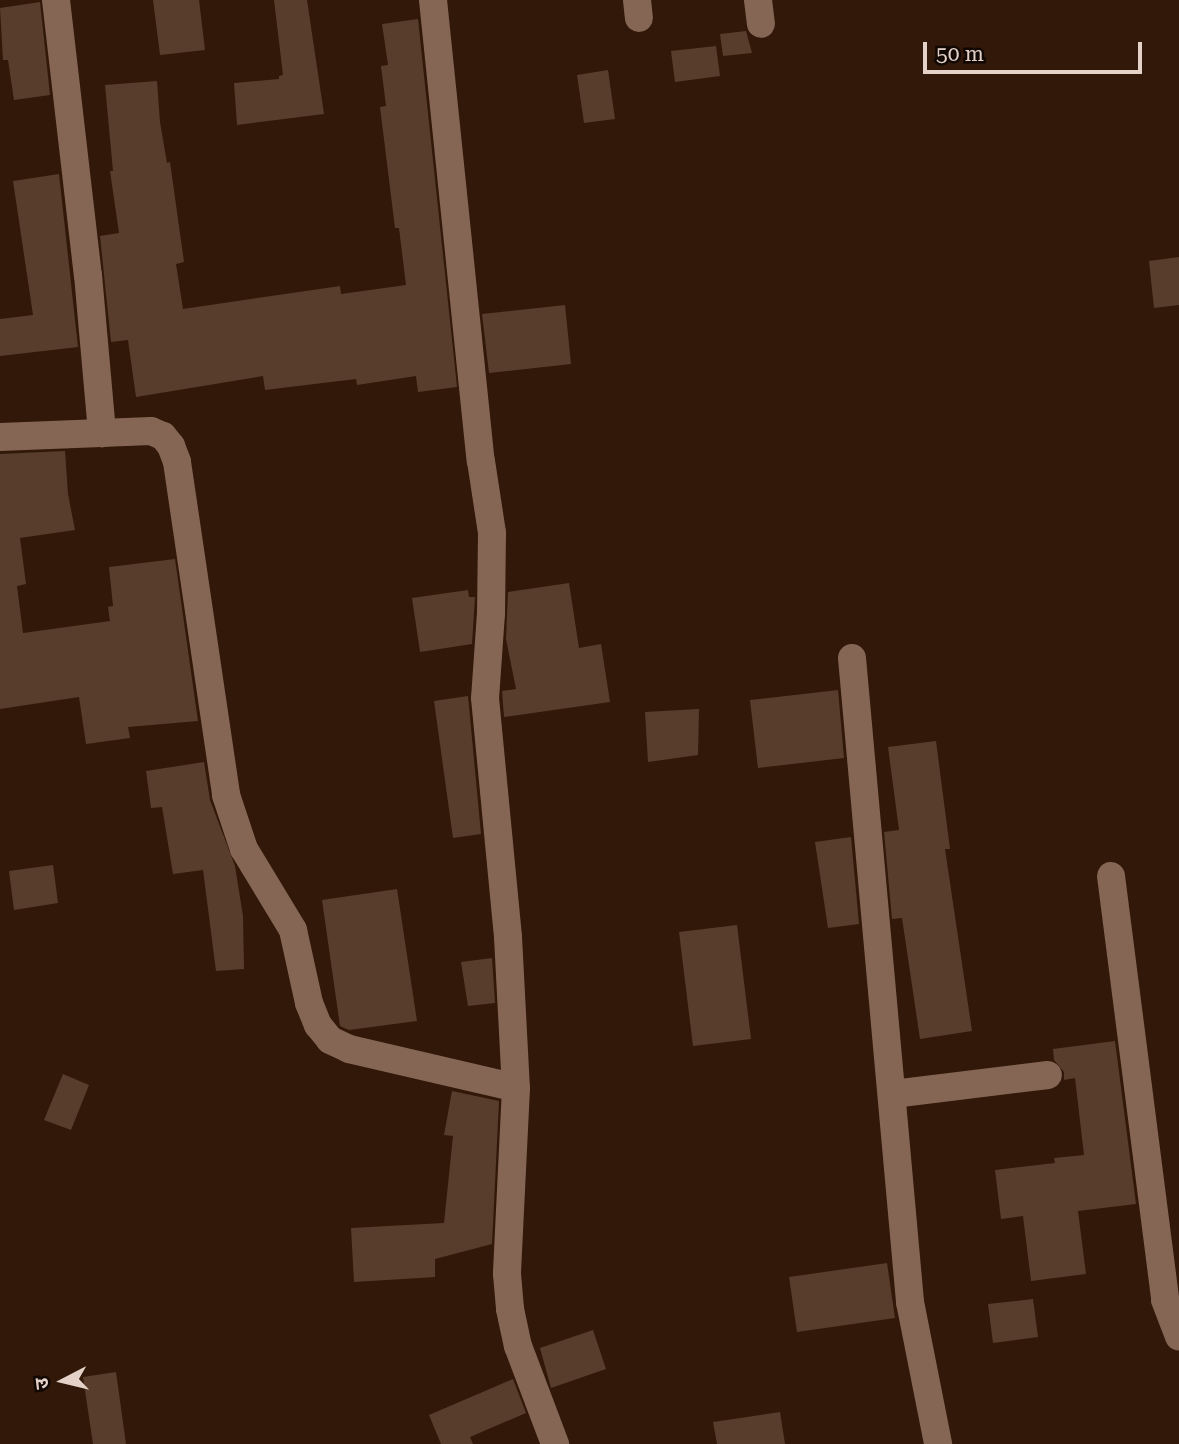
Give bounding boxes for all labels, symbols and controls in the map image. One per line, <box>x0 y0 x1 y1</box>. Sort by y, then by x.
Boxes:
scale bar <box>927 28 1146 72</box>
text: 50 m <box>936 42 984 66</box>
north arrow <box>28 1346 98 1416</box>
text: उ <box>30 1377 54 1391</box>

